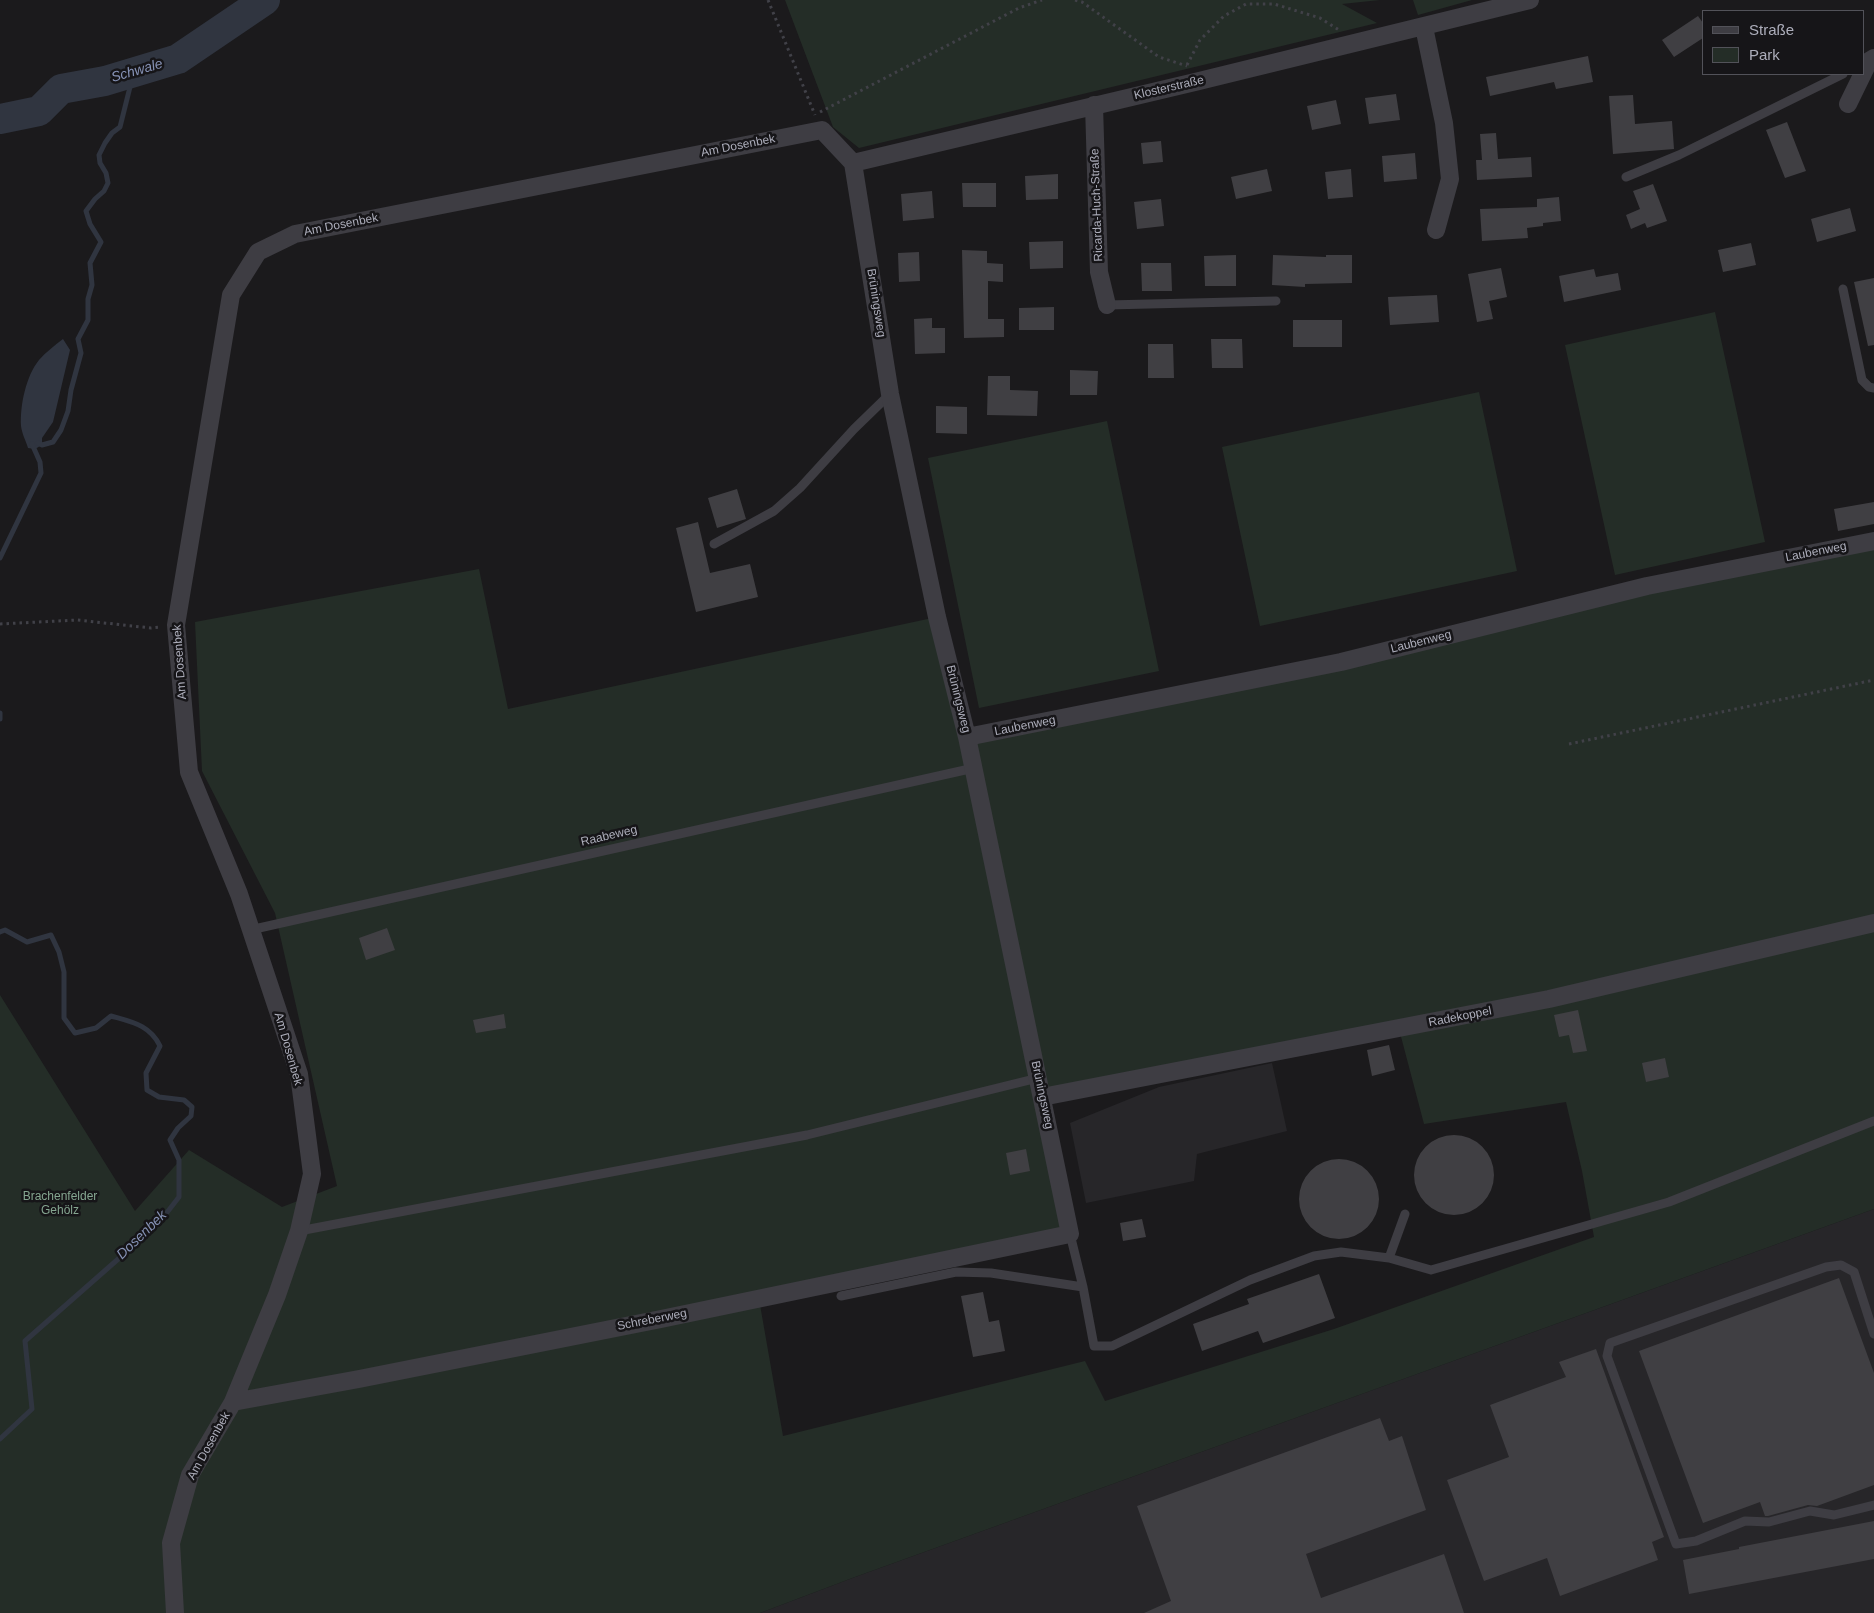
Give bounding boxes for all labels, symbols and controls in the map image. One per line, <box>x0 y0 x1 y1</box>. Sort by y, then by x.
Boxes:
legend <box>1702 10 1864 75</box>
text: Straße <box>1749 21 1794 38</box>
text: Park <box>1749 46 1780 63</box>
water label: Schwale <box>109 56 165 86</box>
street label: Klosterstraße <box>1133 73 1205 103</box>
street label: Am Dosenbek <box>700 132 776 160</box>
street label: Ricarda-Huch-Straße <box>1088 148 1106 262</box>
street label: Am Dosenbek <box>303 211 379 239</box>
street label: Brüningsweg <box>863 268 889 338</box>
street label: Laubenweg <box>1784 539 1848 565</box>
street label: Am Dosenbek <box>170 624 190 700</box>
street label: Laubenweg <box>1389 628 1453 656</box>
street label: Brüningsweg <box>943 664 973 734</box>
street label: Laubenweg <box>993 713 1057 739</box>
street label: Raabeweg <box>579 823 639 849</box>
street label: Radekoppel <box>1427 1004 1493 1030</box>
street label: Am Dosenbek <box>271 1011 305 1087</box>
street label: Brüningsweg <box>1028 1060 1056 1130</box>
park label: Brachenfelder Gehölz <box>23 1190 97 1218</box>
water label: Dosenbek <box>113 1207 171 1263</box>
street label: Schreberweg <box>616 1306 688 1334</box>
street label: Am Dosenbek <box>184 1410 234 1482</box>

